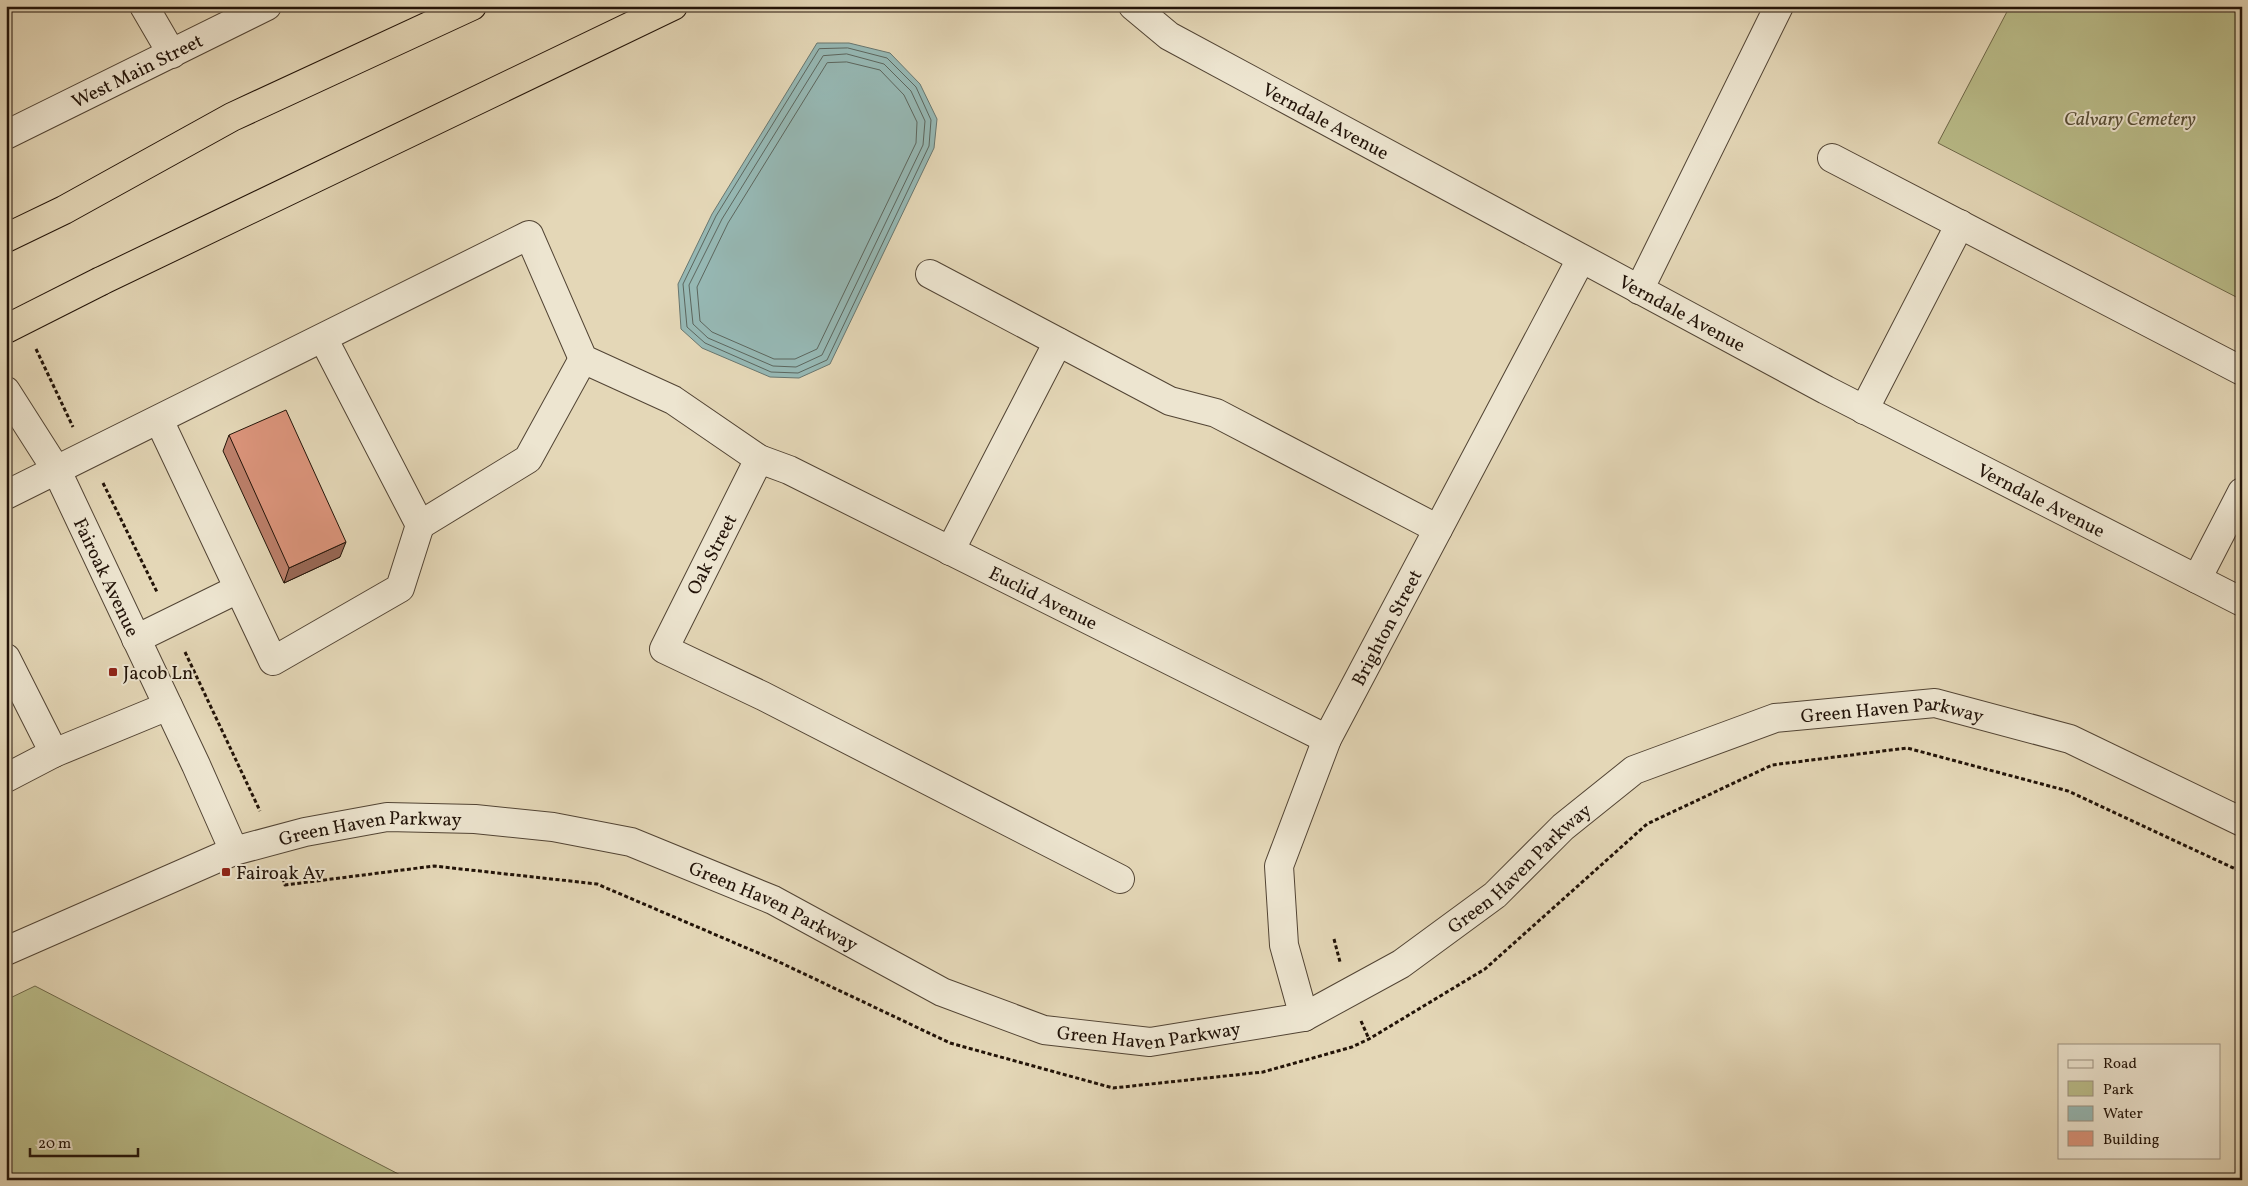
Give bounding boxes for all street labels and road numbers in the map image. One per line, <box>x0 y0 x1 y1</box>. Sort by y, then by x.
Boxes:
street label: West Main Street <box>68 29 208 115</box>
street label: Verndale Avenue <box>1257 78 1393 167</box>
street label: Verndale Avenue <box>1613 270 1749 359</box>
street label: Verndale Avenue <box>1972 458 2109 545</box>
street label: Oak Street <box>681 510 744 600</box>
street label: Fairoak Avenue <box>66 514 145 642</box>
street label: Euclid Avenue <box>984 561 1101 637</box>
street label: Brighton Street <box>1346 565 1429 691</box>
street label: Green Haven Parkway <box>1800 692 1986 731</box>
street label: Green Haven Parkway <box>1443 798 1597 941</box>
street label: Green Haven Parkway <box>276 806 462 853</box>
street label: Green Haven Parkway <box>684 856 862 959</box>
street label: Green Haven Parkway <box>1055 1016 1243 1057</box>

